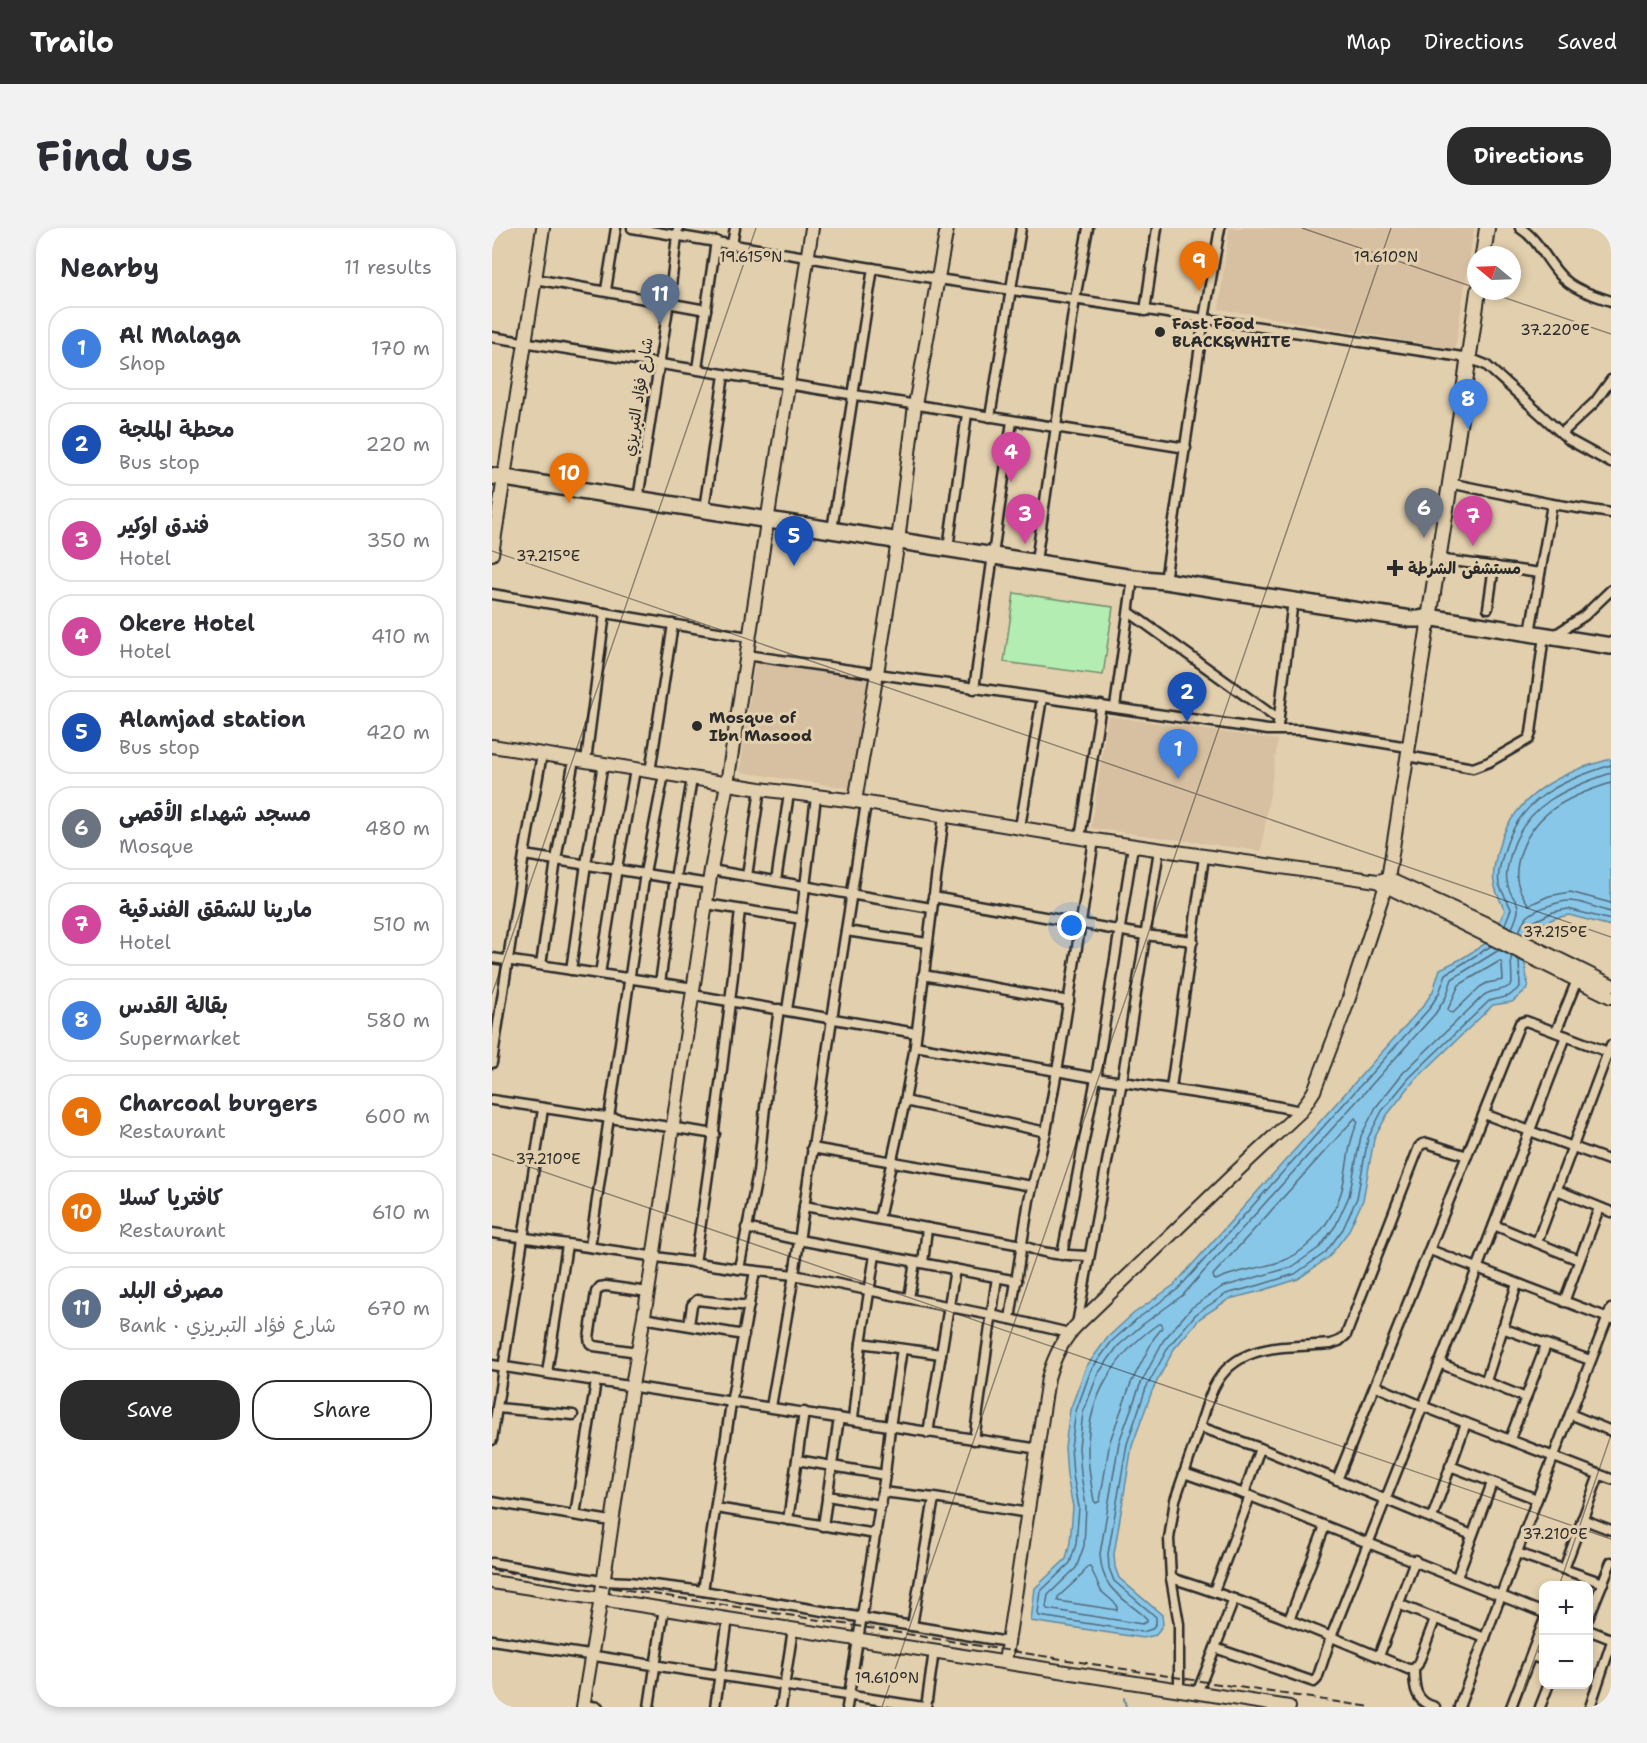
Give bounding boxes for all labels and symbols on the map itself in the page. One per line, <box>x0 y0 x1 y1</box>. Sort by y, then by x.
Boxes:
pin: 9 <box>1180 242 1218 291</box>
north arrow <box>1467 246 1521 300</box>
text: 19.615°N <box>719 247 783 267</box>
text: 19.610°N <box>1354 247 1418 267</box>
pin: 11 <box>640 274 680 324</box>
place label: Fast Food BLACK&WHITE <box>1172 313 1291 352</box>
text: 37.220°E <box>1520 320 1590 340</box>
marker: Fast Food BLACK&WHITE <box>1153 325 1167 339</box>
street label: شارع فؤاد التبريزي <box>618 336 659 458</box>
pin: 8 <box>1448 380 1488 429</box>
pin: 4 <box>992 432 1030 482</box>
pin: 10 <box>550 454 589 503</box>
pin: 6 <box>1404 488 1444 538</box>
pin: 3 <box>1006 494 1044 544</box>
pin: 7 <box>1454 496 1492 546</box>
pin: 5 <box>774 516 814 566</box>
text: 37.215°E <box>516 546 580 566</box>
place label: مستشفى الشرطة <box>1408 558 1521 579</box>
marker: مستشفى الشرطة <box>1386 559 1404 577</box>
pin: 2 <box>1168 672 1206 722</box>
place label: Mosque of Ibn Masood <box>709 707 812 746</box>
marker: Mosque of Ibn Masood <box>690 719 704 733</box>
pin: 1 <box>1158 730 1198 779</box>
your location <box>1057 911 1086 940</box>
text: 37.215°E <box>1523 922 1587 942</box>
text: 37.210°E <box>515 1149 581 1169</box>
text: 37.210°E <box>1522 1524 1588 1544</box>
text: 19.610°N <box>855 1668 919 1688</box>

